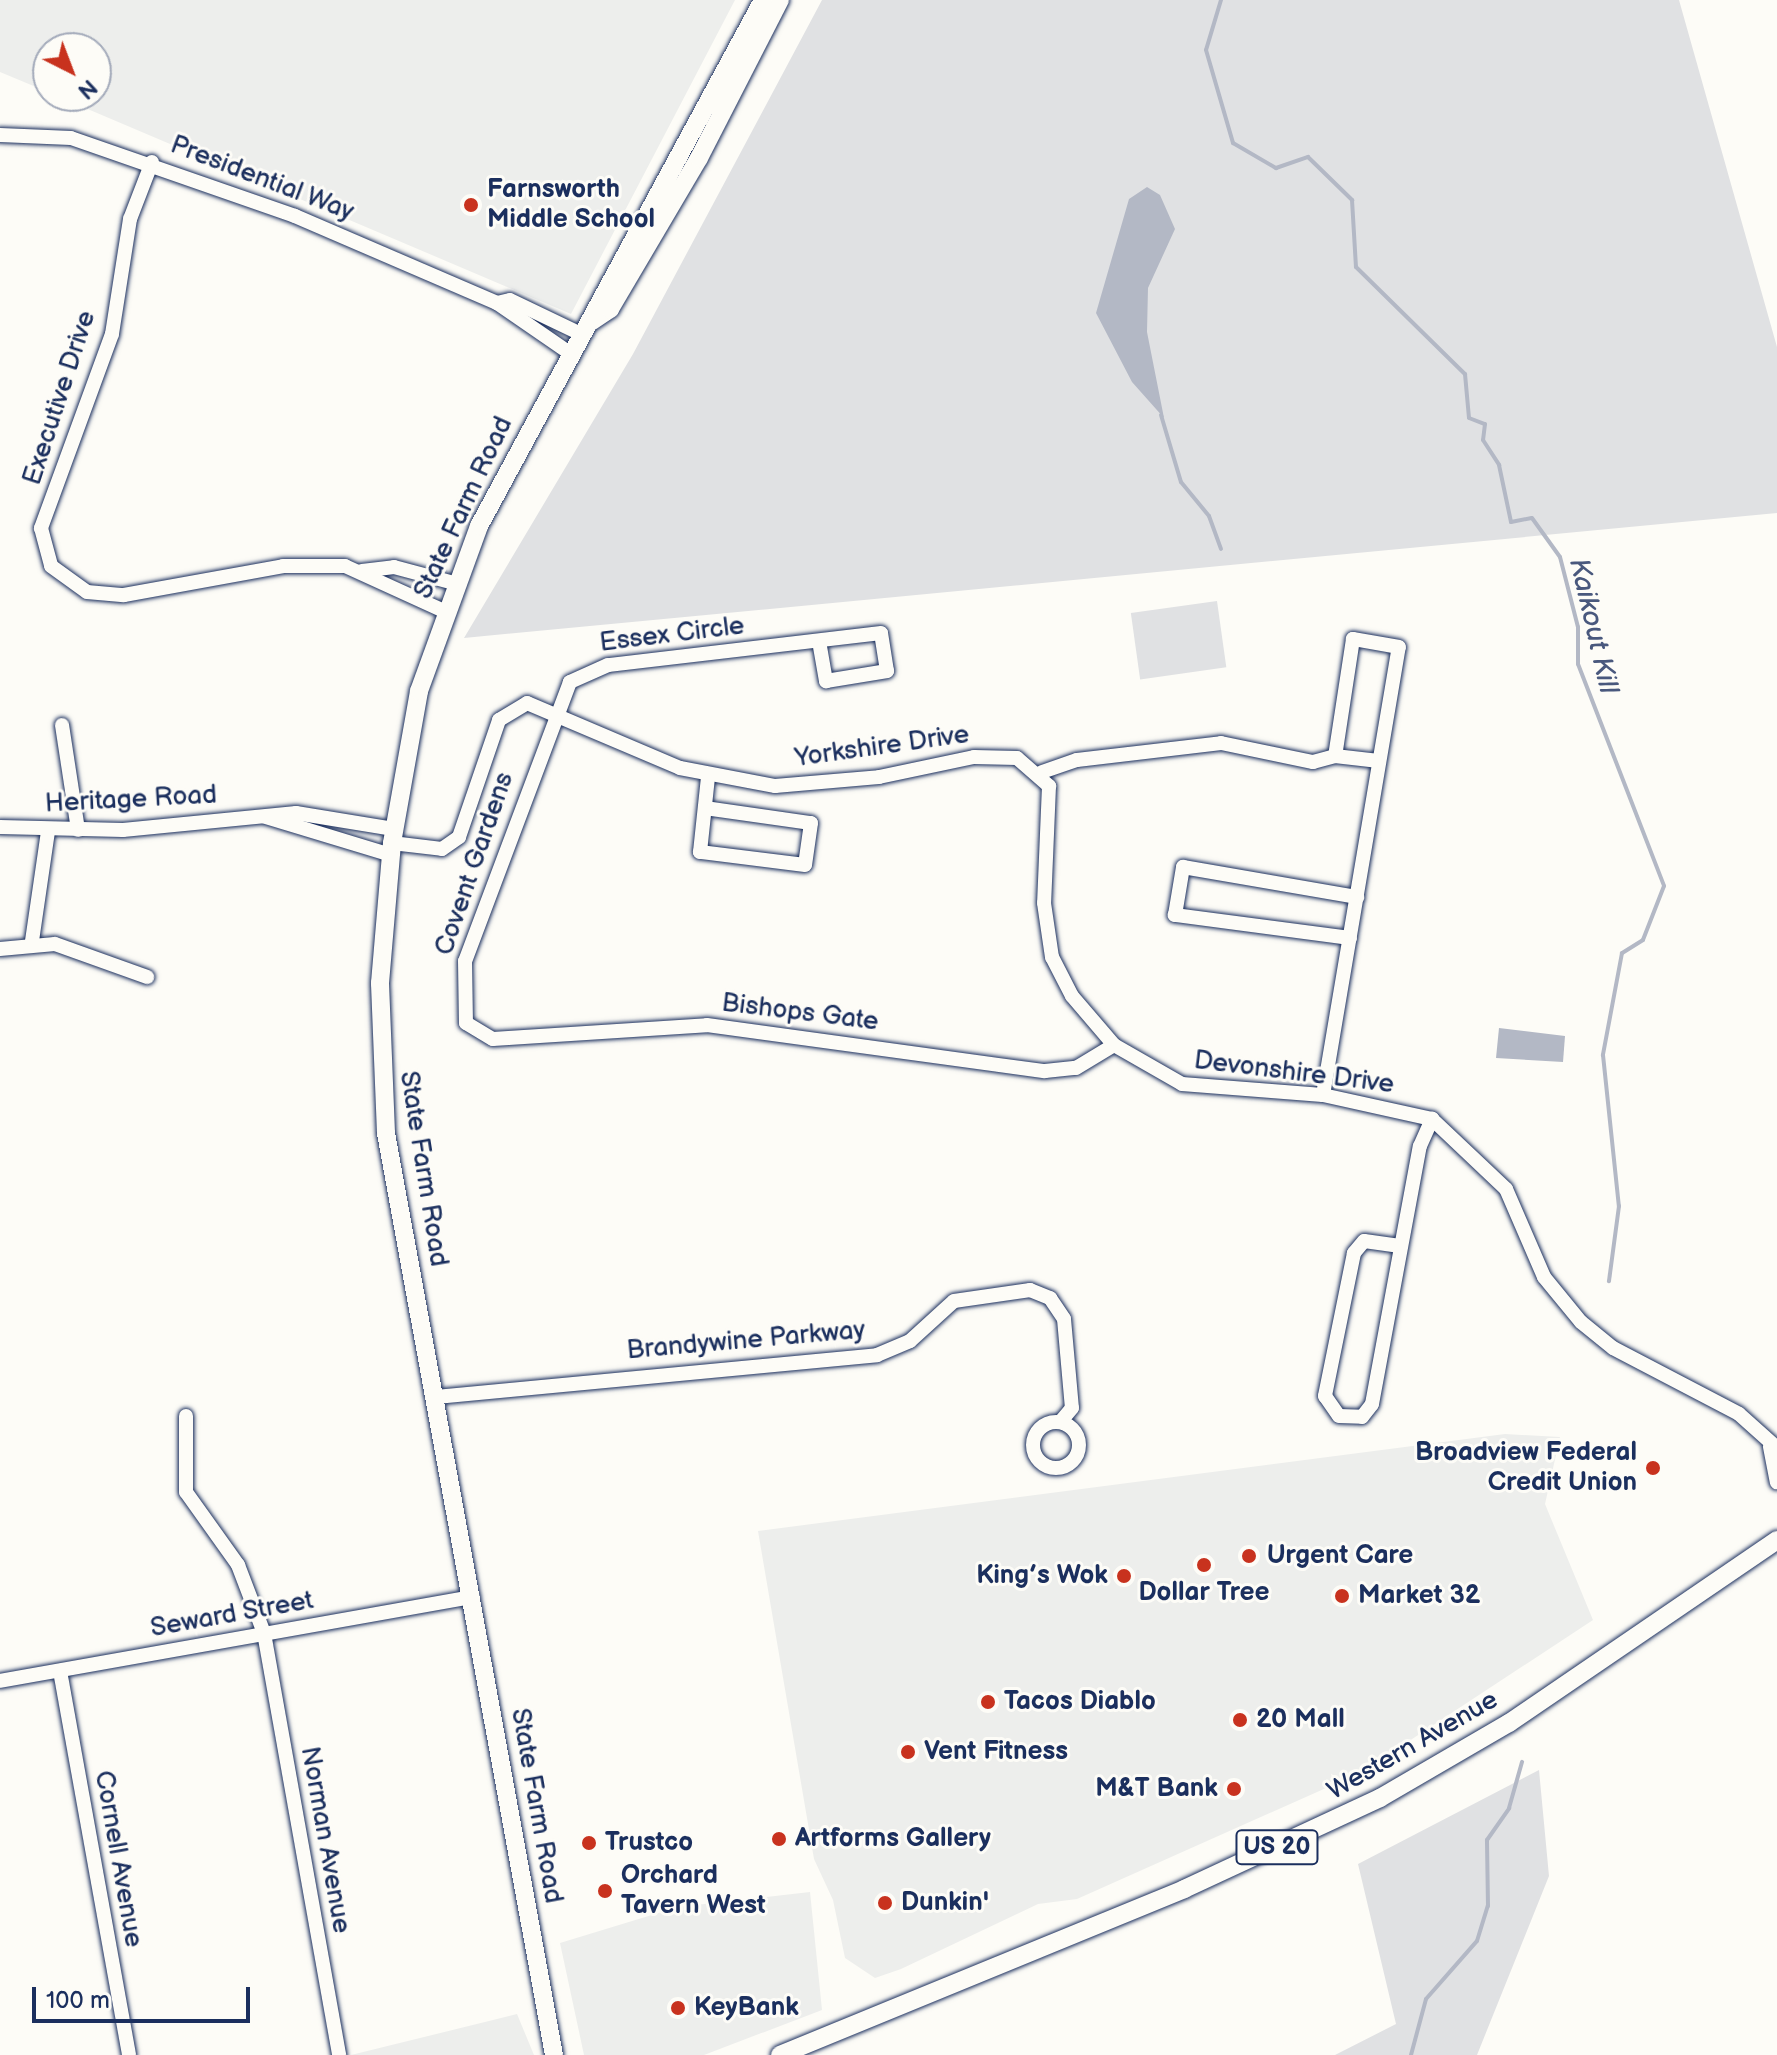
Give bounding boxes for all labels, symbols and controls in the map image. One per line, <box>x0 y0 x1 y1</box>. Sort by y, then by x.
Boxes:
north arrow <box>32 32 112 112</box>
text: N <box>72 73 102 104</box>
street label: Presidential Way <box>165 130 359 228</box>
place label: Farnsworth Middle School <box>487 174 655 236</box>
marker: Farnsworth Middle School <box>462 196 480 214</box>
street label: Executive Drive <box>17 307 103 489</box>
street label: State Farm Road <box>408 412 520 604</box>
water label: Kaikout Kill <box>1561 555 1625 697</box>
street label: Essex Circle <box>598 611 746 659</box>
street label: Yorkshire Drive <box>793 719 971 775</box>
street label: Covent Gardens <box>429 768 521 960</box>
street label: Heritage Road <box>44 780 218 820</box>
street label: Bishops Gate <box>720 988 880 1038</box>
street label: Devonshire Drive <box>1192 1045 1396 1101</box>
street label: State Farm Road <box>392 1069 454 1269</box>
street label: Brandywine Parkway <box>625 1315 867 1367</box>
place label: Broadview Federal Credit Union <box>1415 1437 1637 1498</box>
marker: Broadview Federal Credit Union <box>1644 1459 1662 1477</box>
place label: Urgent Care <box>1267 1540 1413 1572</box>
marker: Urgent Care <box>1238 1545 1260 1567</box>
marker: Dollar Tree <box>1195 1556 1213 1574</box>
place label: King’s Wok <box>976 1560 1108 1592</box>
marker: King’s Wok <box>1115 1567 1133 1585</box>
place label: Dollar Tree <box>1138 1577 1270 1609</box>
place label: Market 32 <box>1358 1580 1480 1612</box>
street label: Seward Street <box>148 1585 316 1645</box>
marker: Market 32 <box>1333 1587 1351 1605</box>
street label: Western Avenue <box>1322 1685 1504 1807</box>
place label: Tacos Diablo <box>1004 1686 1156 1718</box>
marker: Tacos Diablo <box>979 1693 997 1711</box>
place label: 20 Mall <box>1256 1704 1345 1736</box>
street label: State Farm Road <box>503 1706 569 1906</box>
marker: 20 Mall <box>1231 1711 1249 1729</box>
place label: Vent Fitness <box>924 1736 1068 1768</box>
marker: Vent Fitness <box>899 1743 917 1761</box>
street label: Norman Avenue <box>293 1744 357 1936</box>
street label: Cornell Avenue <box>87 1768 149 1950</box>
place label: M&T Bank <box>1095 1773 1218 1805</box>
marker: M&T Bank <box>1225 1780 1243 1798</box>
place label: Artforms Gallery <box>795 1823 991 1855</box>
place label: Trustco <box>605 1827 693 1859</box>
road number: US 20 <box>1235 1827 1319 1867</box>
marker: Artforms Gallery <box>770 1830 788 1848</box>
marker: Trustco <box>580 1834 598 1852</box>
place label: Orchard Tavern West <box>621 1860 766 1922</box>
marker: Orchard Tavern West <box>596 1882 614 1900</box>
place label: Dunkin' <box>901 1887 989 1919</box>
marker: Dunkin' <box>876 1894 894 1912</box>
scale bar <box>36 1971 254 2021</box>
text: 100 m <box>46 1986 110 2015</box>
place label: KeyBank <box>694 1992 799 2024</box>
marker: KeyBank <box>669 1999 687 2017</box>

